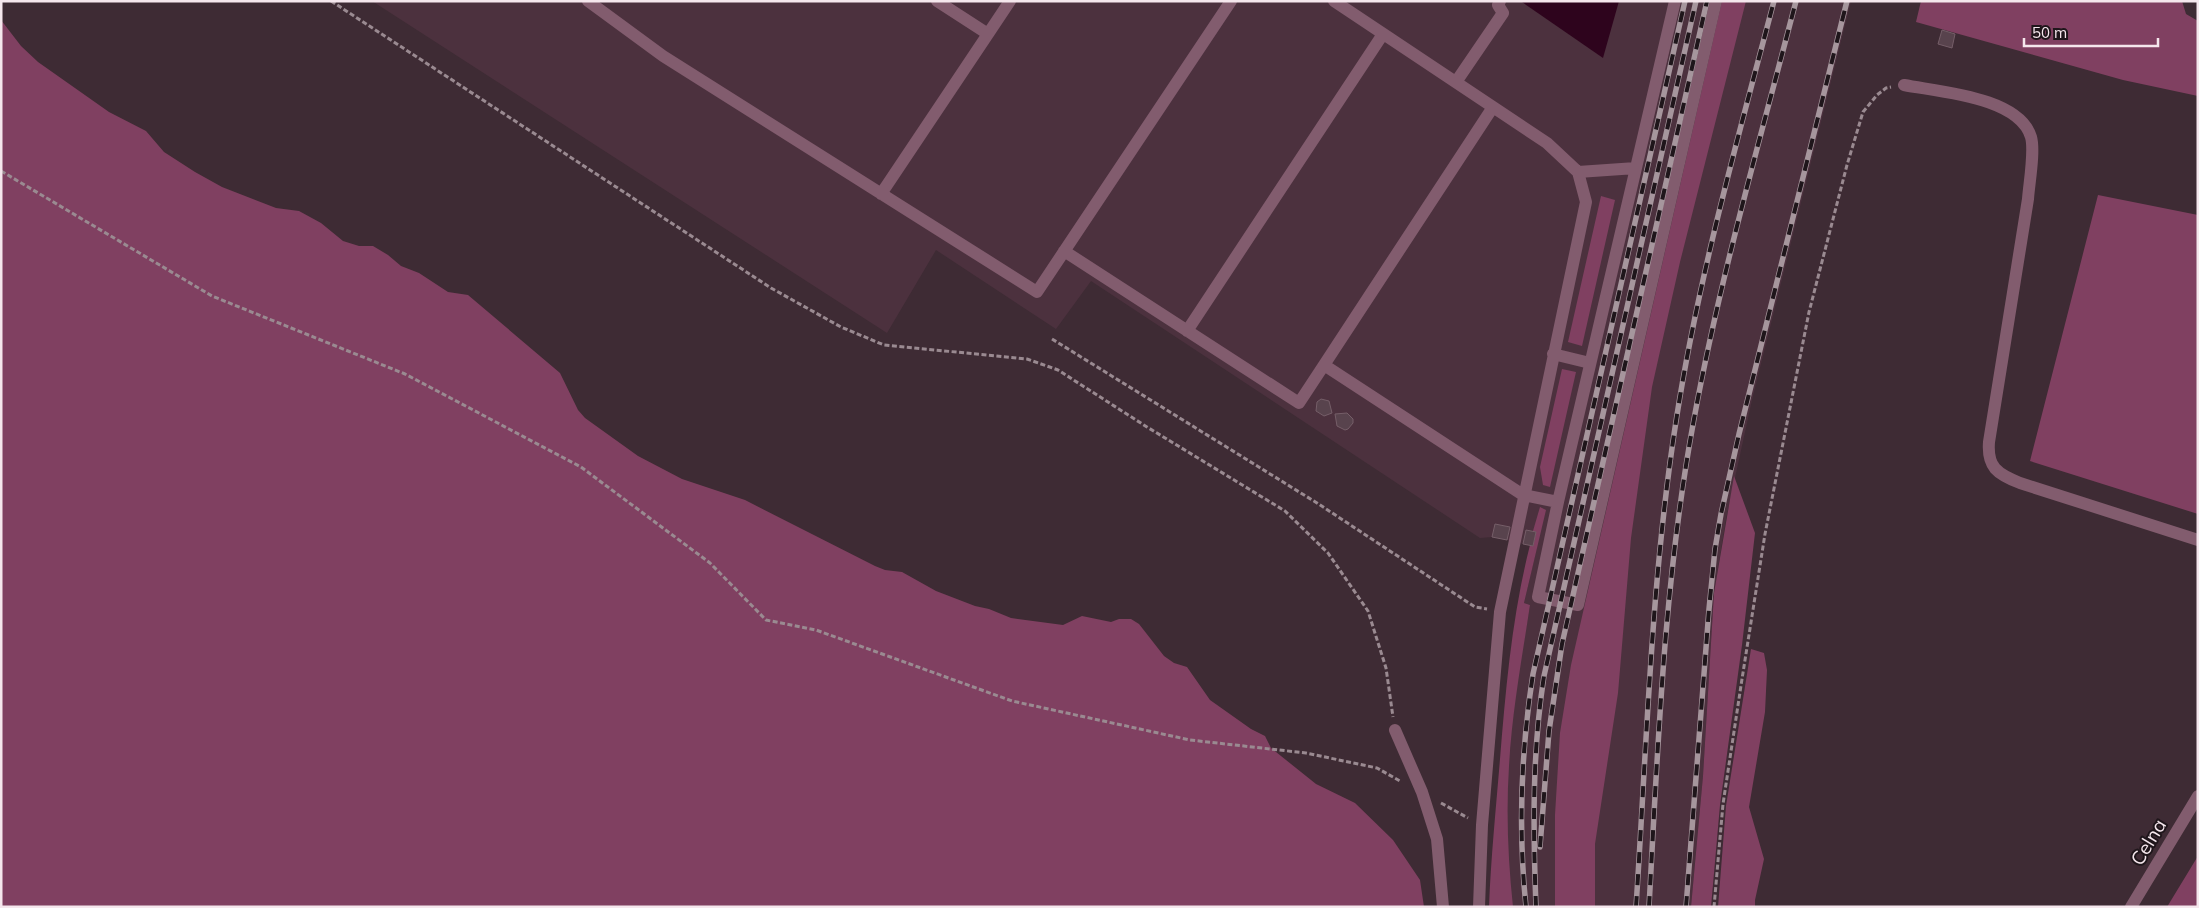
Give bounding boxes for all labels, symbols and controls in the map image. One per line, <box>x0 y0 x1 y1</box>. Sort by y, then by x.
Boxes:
scale bar <box>2024 15 2158 47</box>
text: 50 m <box>2032 23 2067 42</box>
street label: Celna <box>2125 815 2171 869</box>

